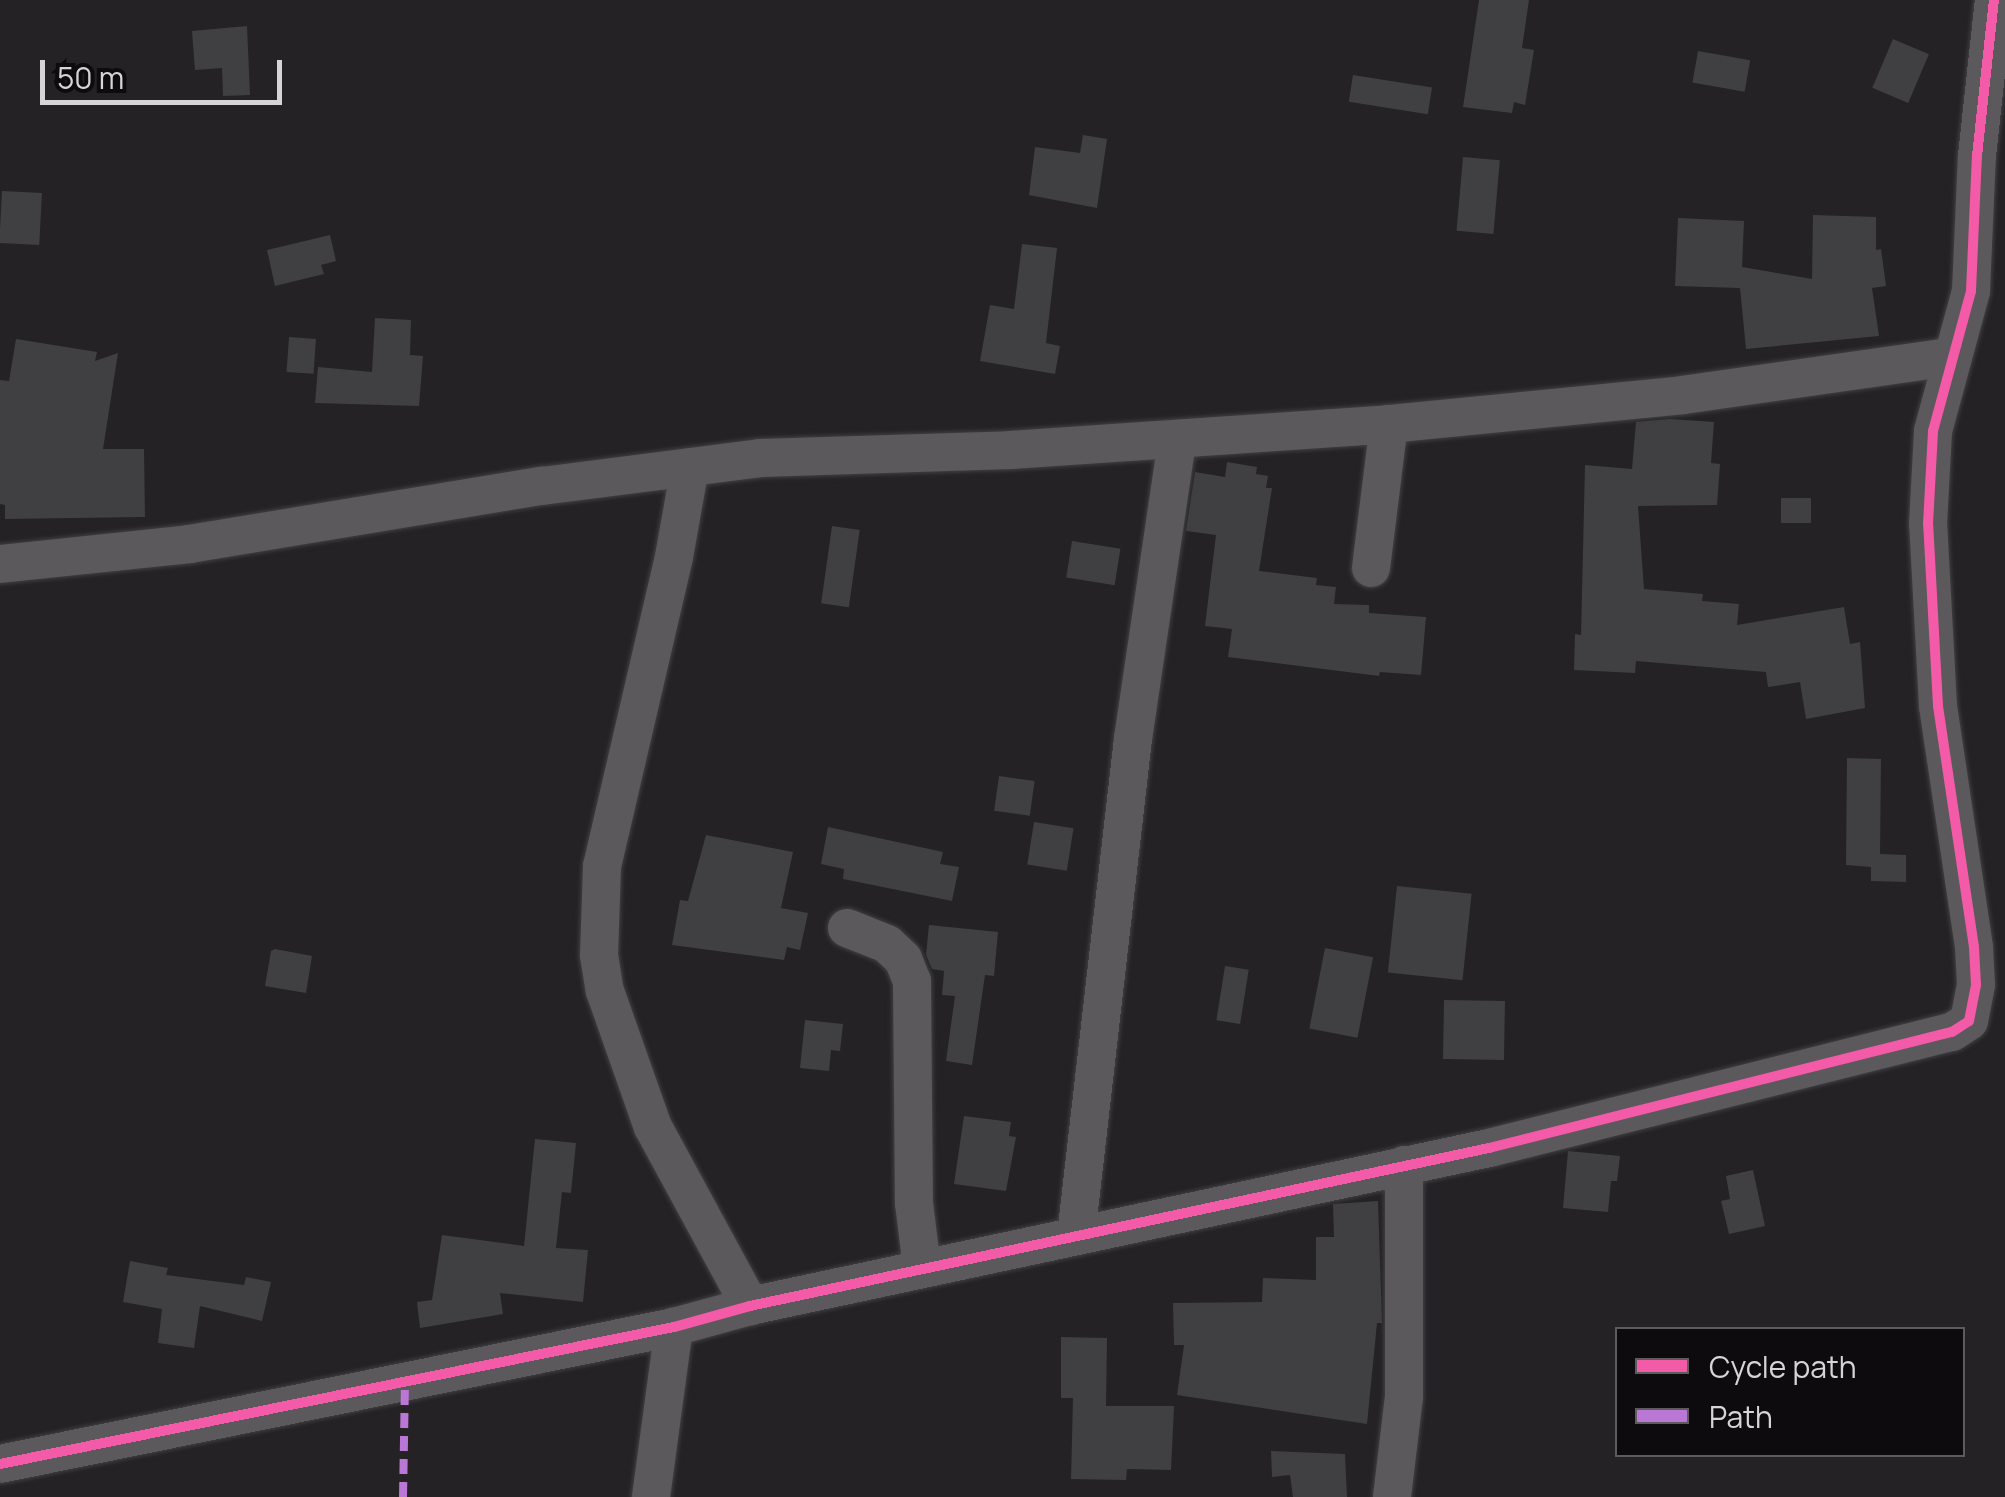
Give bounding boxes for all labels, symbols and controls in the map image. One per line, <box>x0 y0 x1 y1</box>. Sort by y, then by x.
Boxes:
scale bar <box>45 40 288 102</box>
text: 50 m <box>57 57 124 98</box>
legend <box>1615 1327 1965 1457</box>
text: Cycle path <box>1709 1346 1857 1387</box>
text: Path <box>1709 1396 1773 1437</box>

